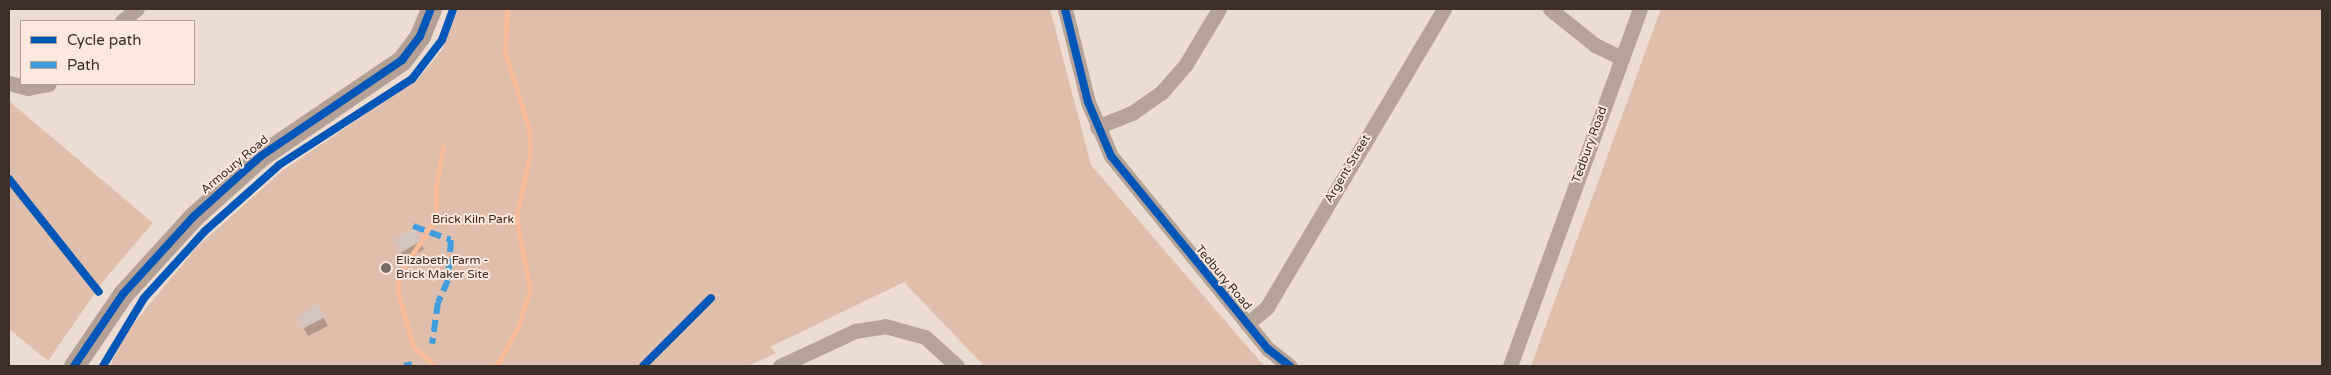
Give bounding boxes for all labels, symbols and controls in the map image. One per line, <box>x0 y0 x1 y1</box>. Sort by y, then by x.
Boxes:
legend <box>20 20 195 85</box>
text: Cycle path <box>67 31 141 49</box>
text: Path <box>67 56 100 74</box>
street label: Tedbury Road <box>1570 105 1610 185</box>
street label: Argent Street <box>1322 132 1374 206</box>
street label: Armoury Road <box>198 133 272 197</box>
park label: Brick Kiln Park <box>432 213 514 227</box>
street label: Tedbury Road <box>1192 243 1254 313</box>
place label: Elizabeth Farm - Brick Maker Site <box>396 254 489 282</box>
marker: Elizabeth Farm - Brick Maker Site <box>380 262 392 274</box>

